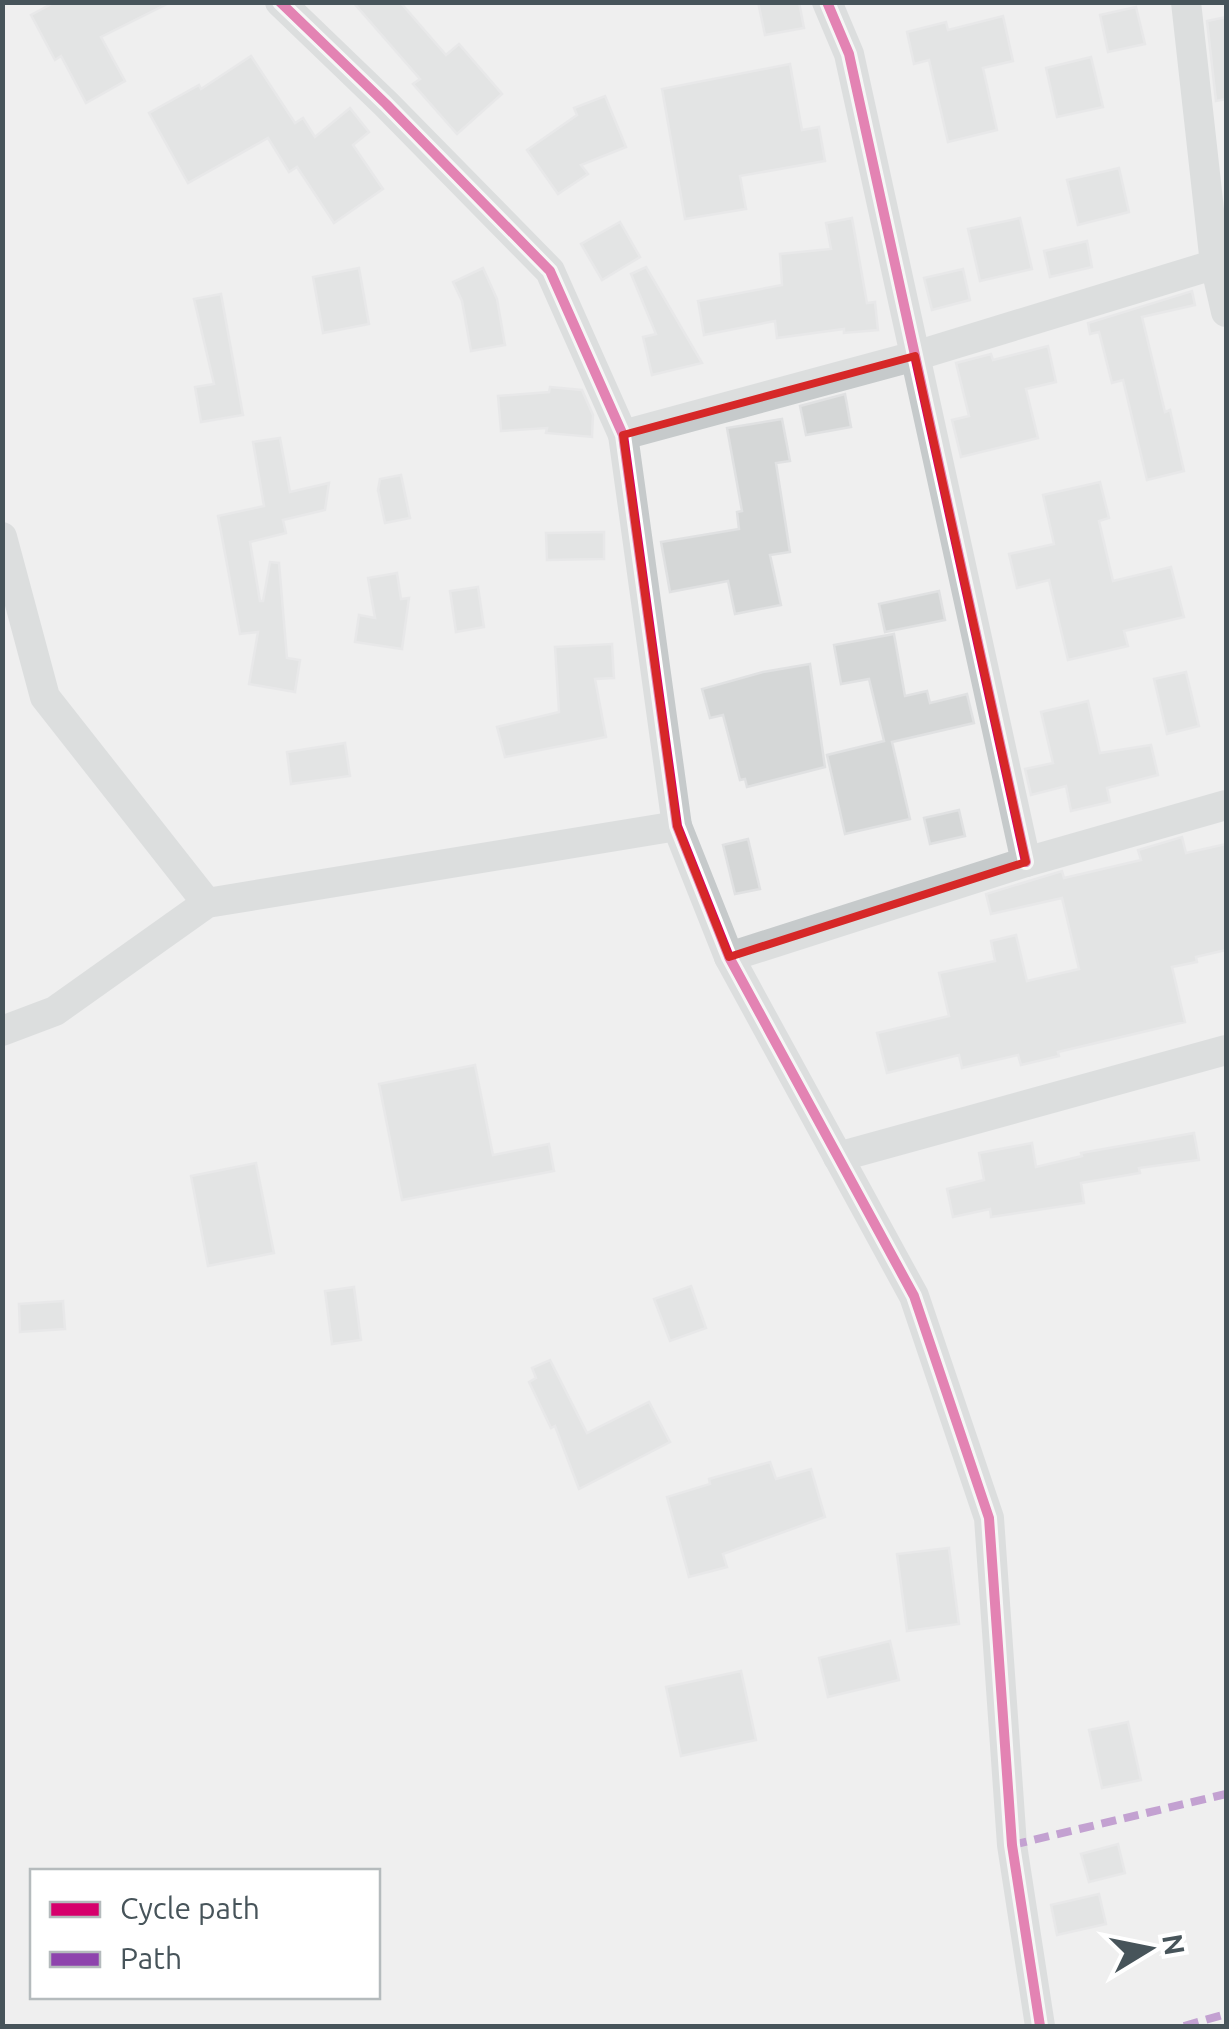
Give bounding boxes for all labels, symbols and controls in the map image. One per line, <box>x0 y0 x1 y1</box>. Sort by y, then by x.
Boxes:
legend <box>30 1869 380 1999</box>
text: Cycle path <box>120 1891 260 1925</box>
north arrow <box>1099 1899 1199 1999</box>
text: N <box>1157 1932 1191 1958</box>
text: Path <box>120 1941 182 1975</box>

